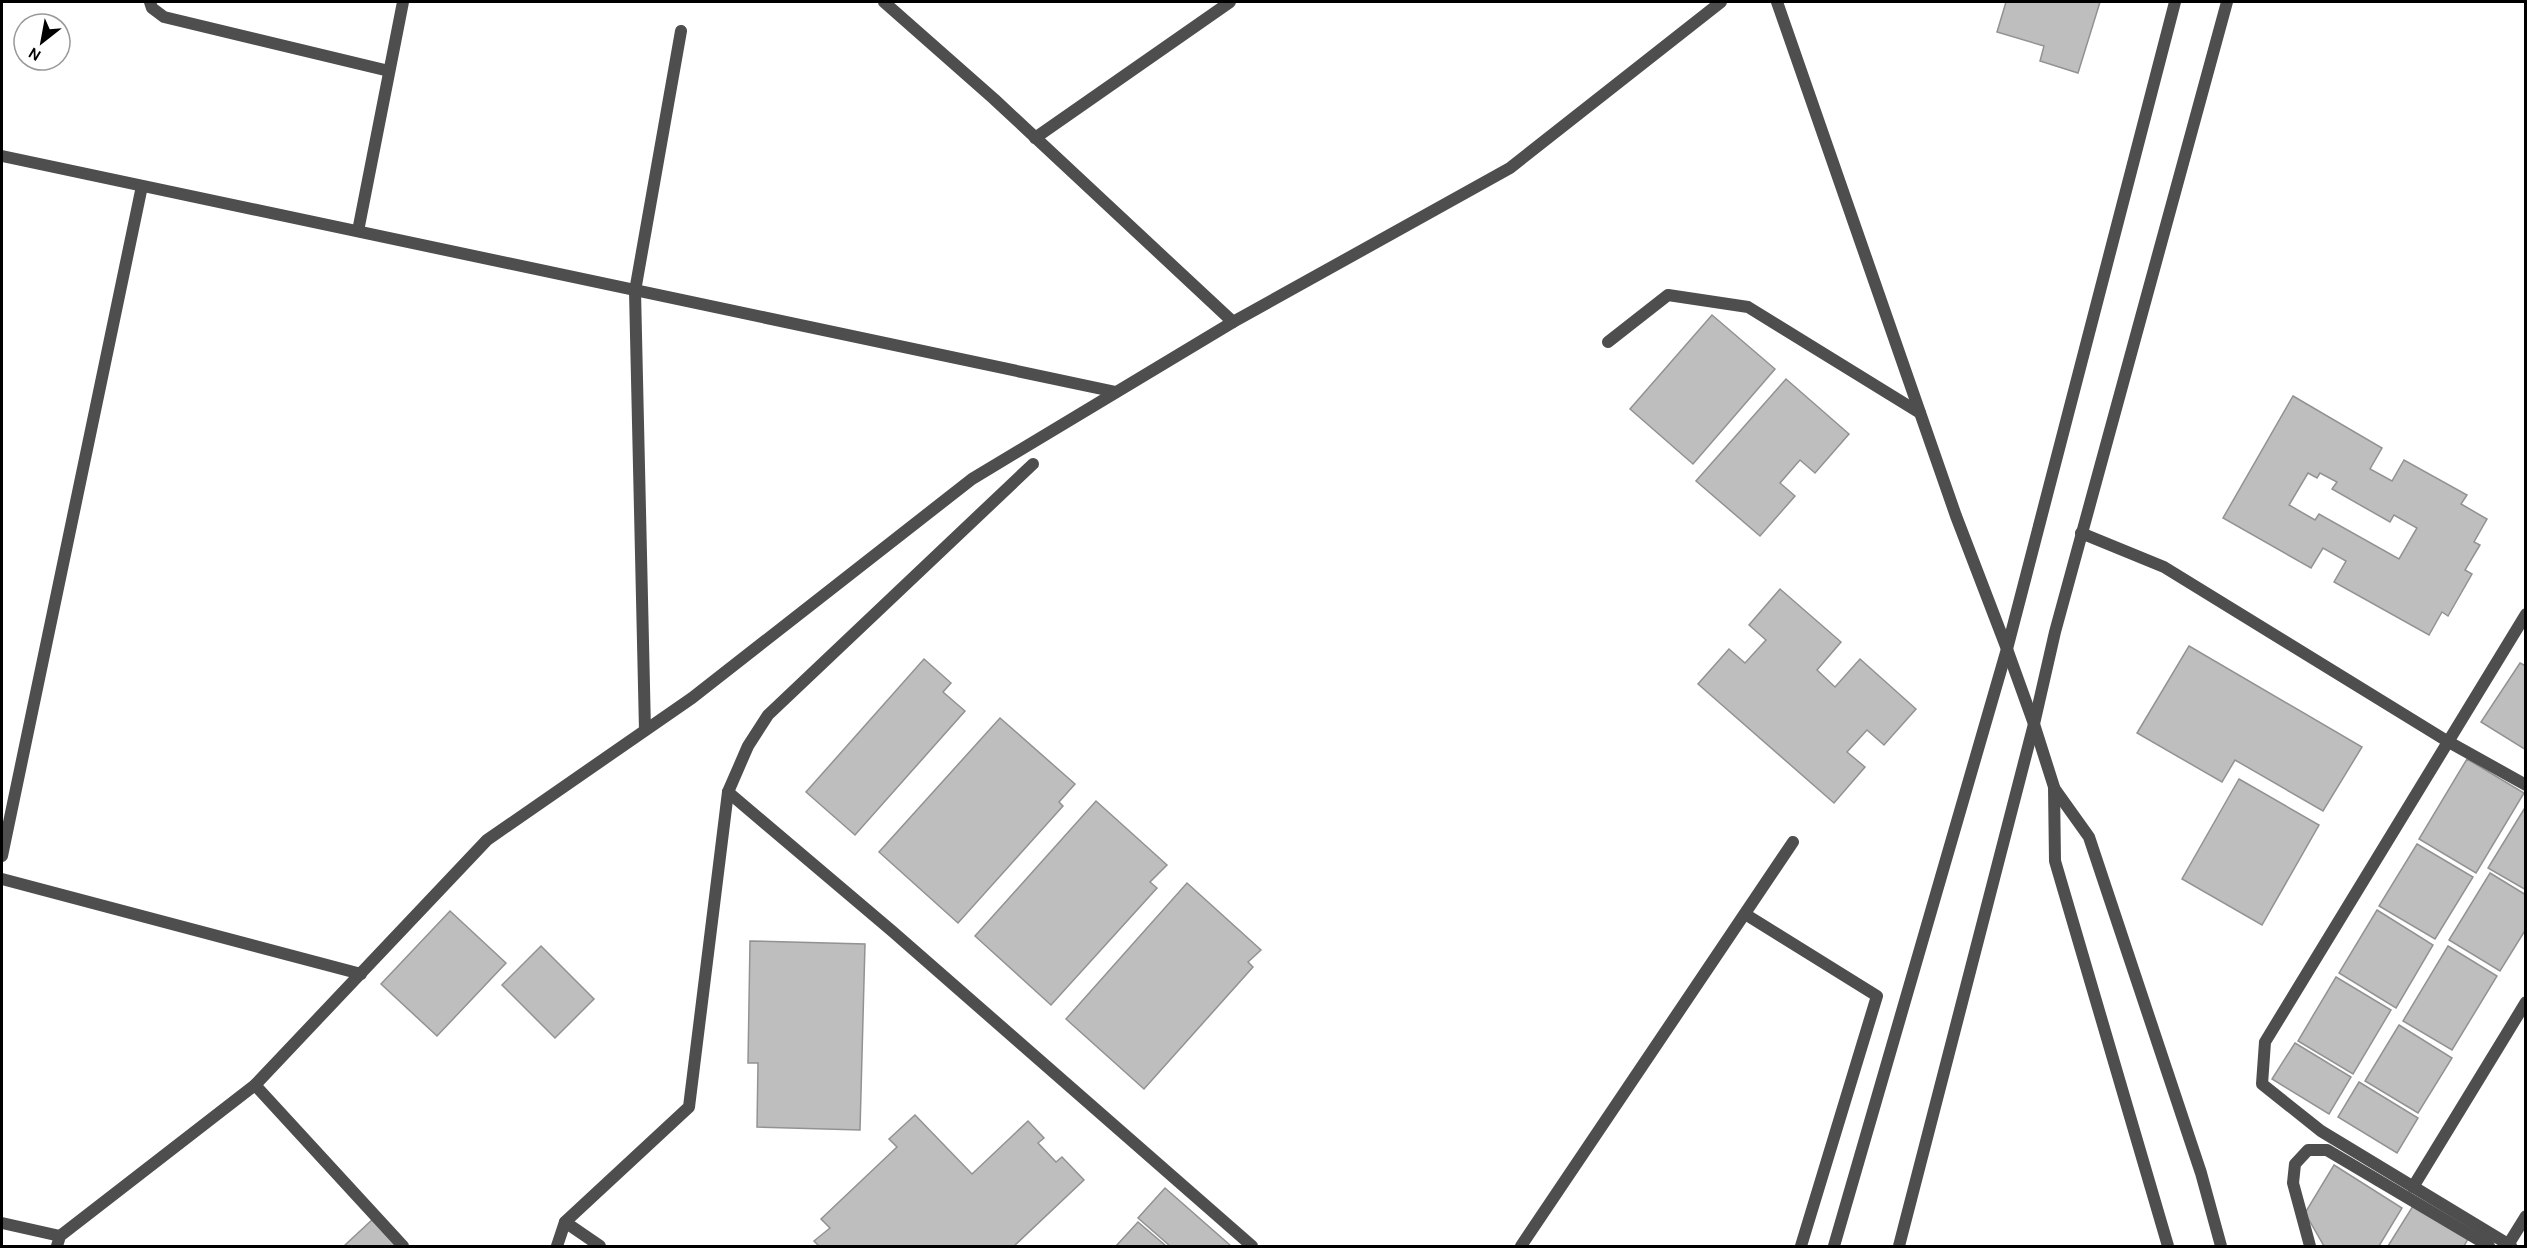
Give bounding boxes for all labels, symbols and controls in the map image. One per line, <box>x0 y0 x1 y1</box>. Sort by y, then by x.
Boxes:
north arrow <box>12 12 72 72</box>
text: N <box>25 43 44 66</box>

